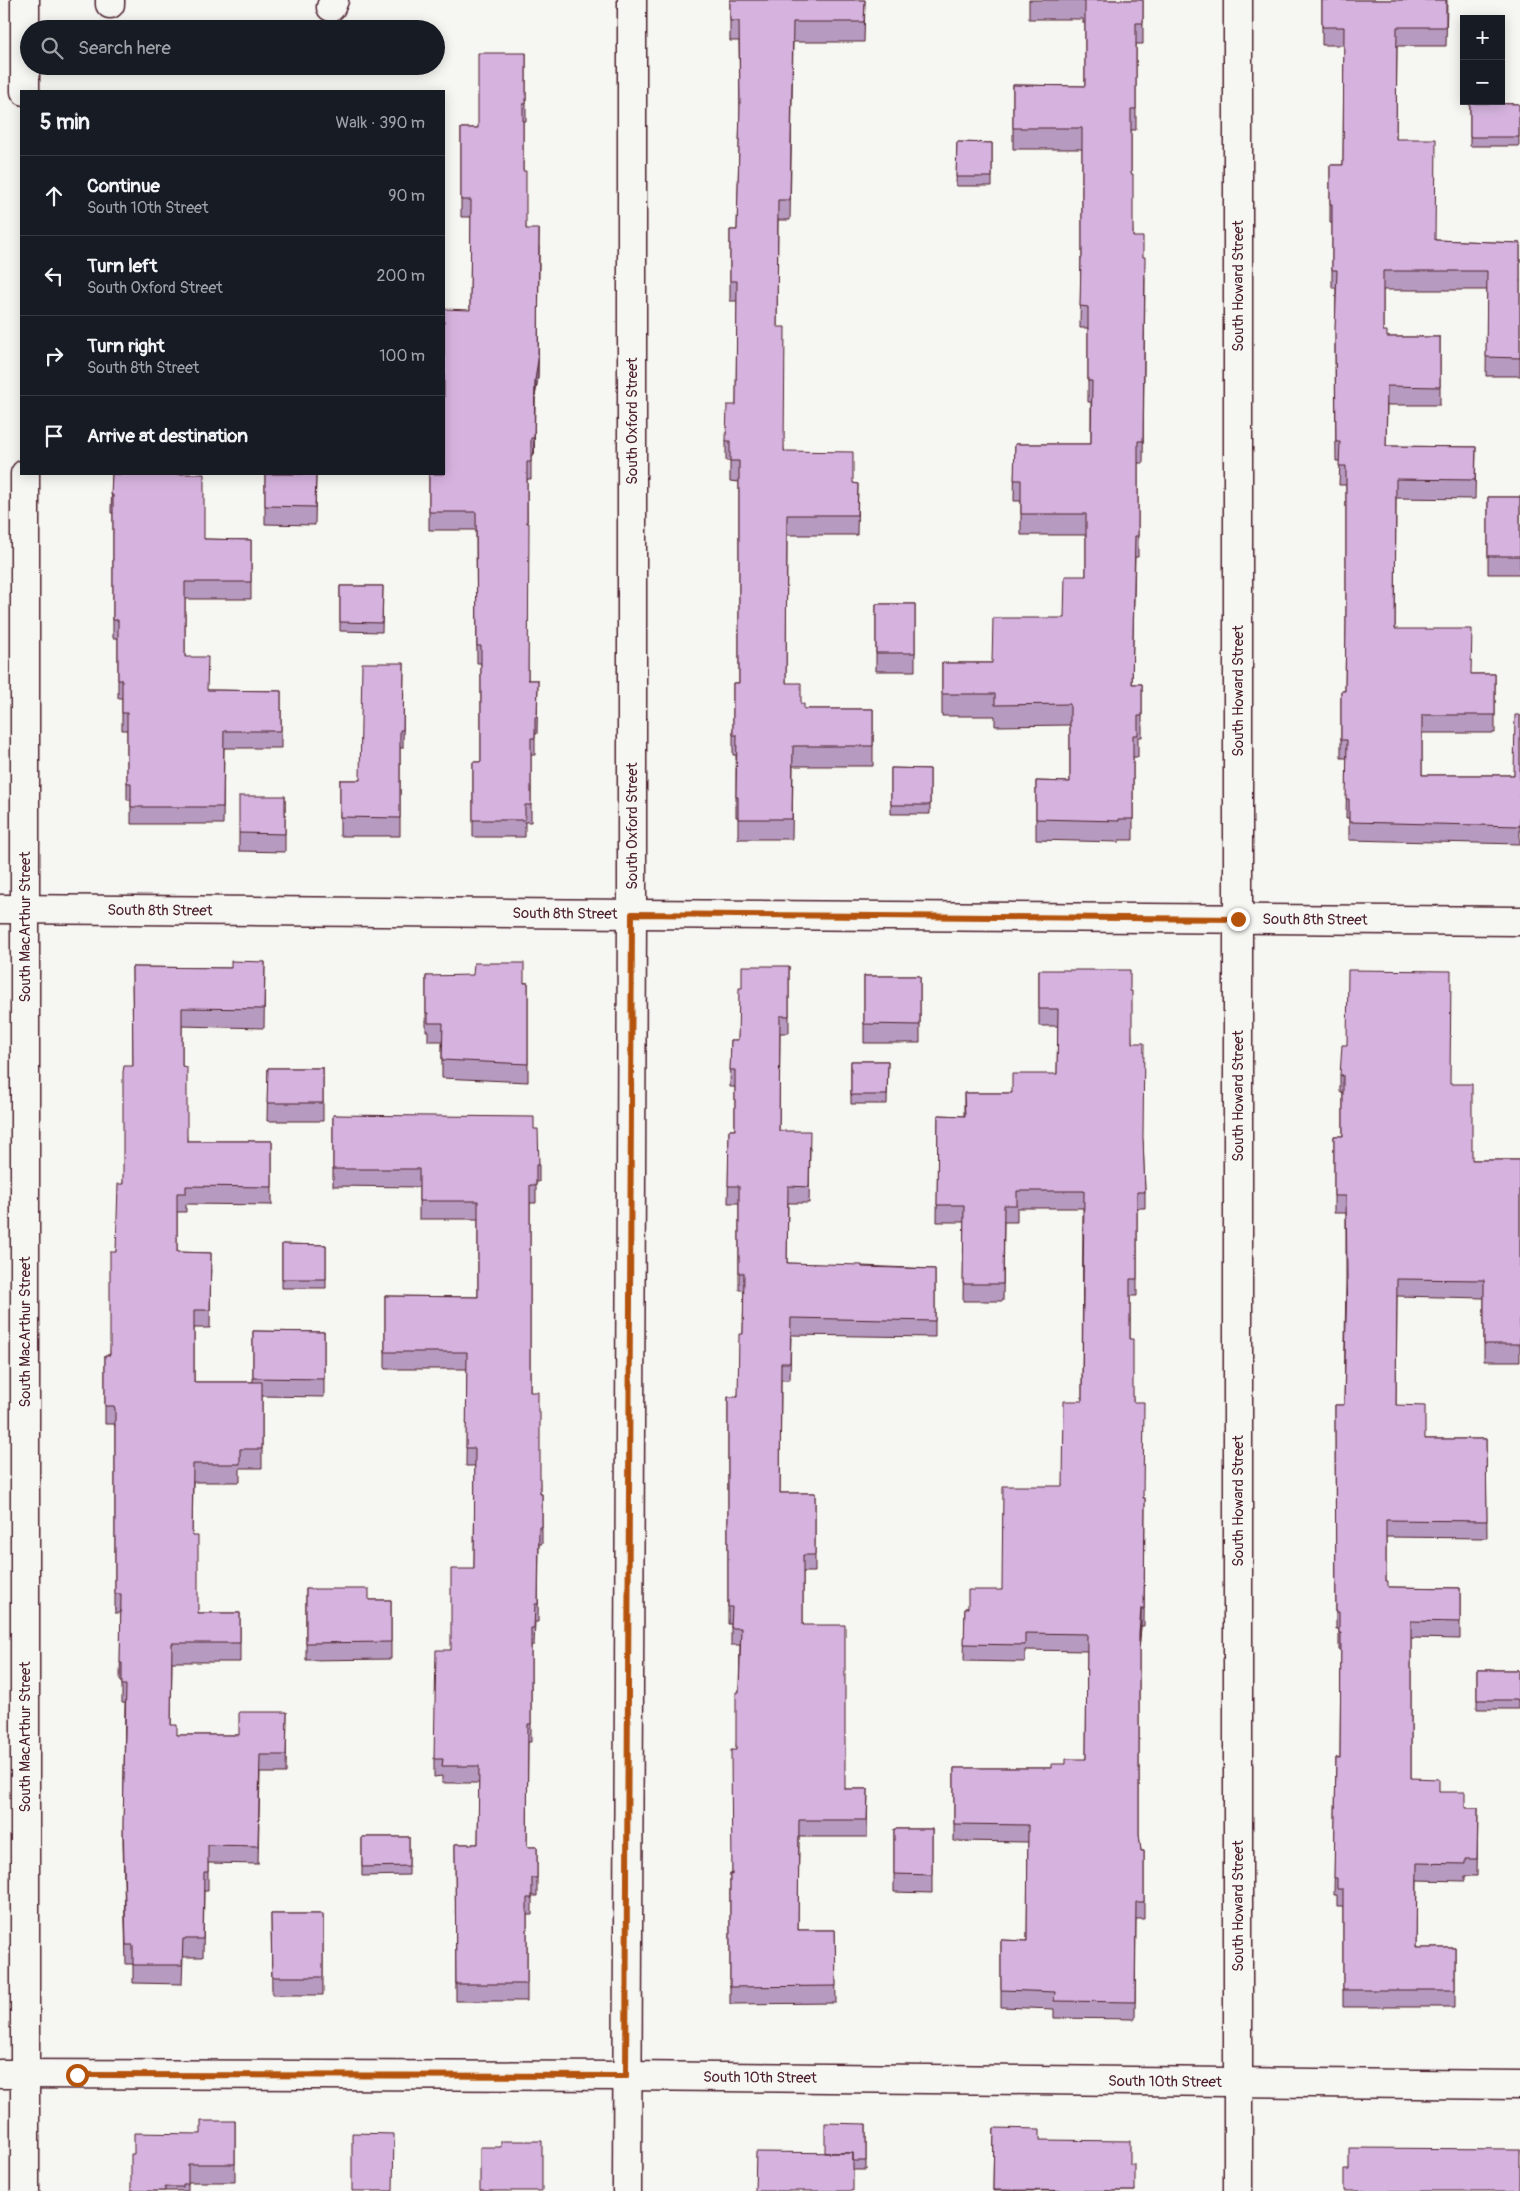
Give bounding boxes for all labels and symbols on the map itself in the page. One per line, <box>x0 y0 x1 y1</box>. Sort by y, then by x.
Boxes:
street label: South Howard Street <box>1229 219 1248 352</box>
street label: South Oxford Street <box>623 356 642 485</box>
street label: South Howard Street <box>1229 624 1248 757</box>
street label: South Oxford Street <box>623 761 642 890</box>
street label: South MacArthur Street <box>16 851 35 1003</box>
street label: South 8th Street <box>107 901 214 921</box>
street label: South 8th Street <box>512 904 619 924</box>
route end <box>1227 908 1250 931</box>
street label: South 8th Street <box>1262 910 1369 930</box>
street label: South Howard Street <box>1229 1029 1248 1162</box>
street label: South MacArthur Street <box>16 1256 35 1408</box>
street label: South Howard Street <box>1229 1434 1248 1567</box>
street label: South MacArthur Street <box>16 1661 35 1813</box>
street label: South Howard Street <box>1229 1839 1248 1972</box>
route start <box>66 2064 89 2087</box>
street label: South 10th Street <box>703 2068 818 2088</box>
street label: South 10th Street <box>1108 2072 1223 2092</box>

